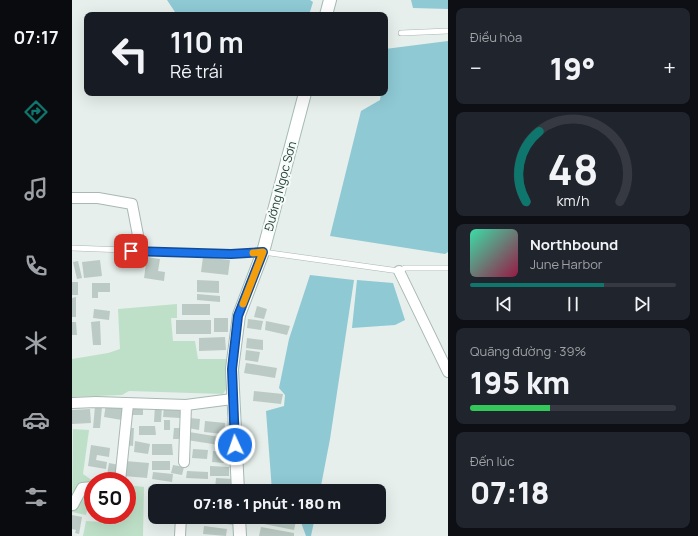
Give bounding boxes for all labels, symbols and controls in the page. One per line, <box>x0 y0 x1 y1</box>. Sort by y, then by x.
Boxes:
text: 110 m <box>170 23 244 61</box>
text: 07:17 <box>13 25 59 49</box>
icon: left <box>104 28 156 80</box>
text: Điều hòa <box>470 28 522 46</box>
text: 19° <box>550 48 595 89</box>
text: − <box>470 53 482 83</box>
text: + <box>663 53 676 83</box>
text: Rẽ trái <box>170 59 223 83</box>
icon: directions <box>22 98 50 126</box>
street label: Đường Ngọc Sơn <box>260 139 300 233</box>
text: 48 <box>548 141 598 197</box>
icon: music <box>22 175 50 203</box>
text: km/h <box>556 191 590 210</box>
pin <box>114 234 148 268</box>
text: Northbound <box>530 234 618 255</box>
icon: arrive <box>120 240 142 262</box>
icon: phone <box>22 252 50 280</box>
text: June Harbor <box>530 255 603 273</box>
icon: previous <box>493 293 515 315</box>
icon: pause <box>562 293 584 315</box>
icon: next <box>631 293 653 315</box>
icon: climate <box>22 329 50 357</box>
text: Quãng đường · 39% <box>470 342 586 360</box>
text: 195 km <box>470 362 570 403</box>
icon: car <box>22 406 50 434</box>
position arrow <box>214 424 256 466</box>
text: Đến lúc <box>470 452 514 470</box>
speed limit sign: 50 <box>84 472 136 524</box>
text: 07:18 <box>470 472 550 513</box>
icon: filters <box>22 483 50 511</box>
text: 07:18 · 1 phút · 180 m <box>193 493 341 514</box>

